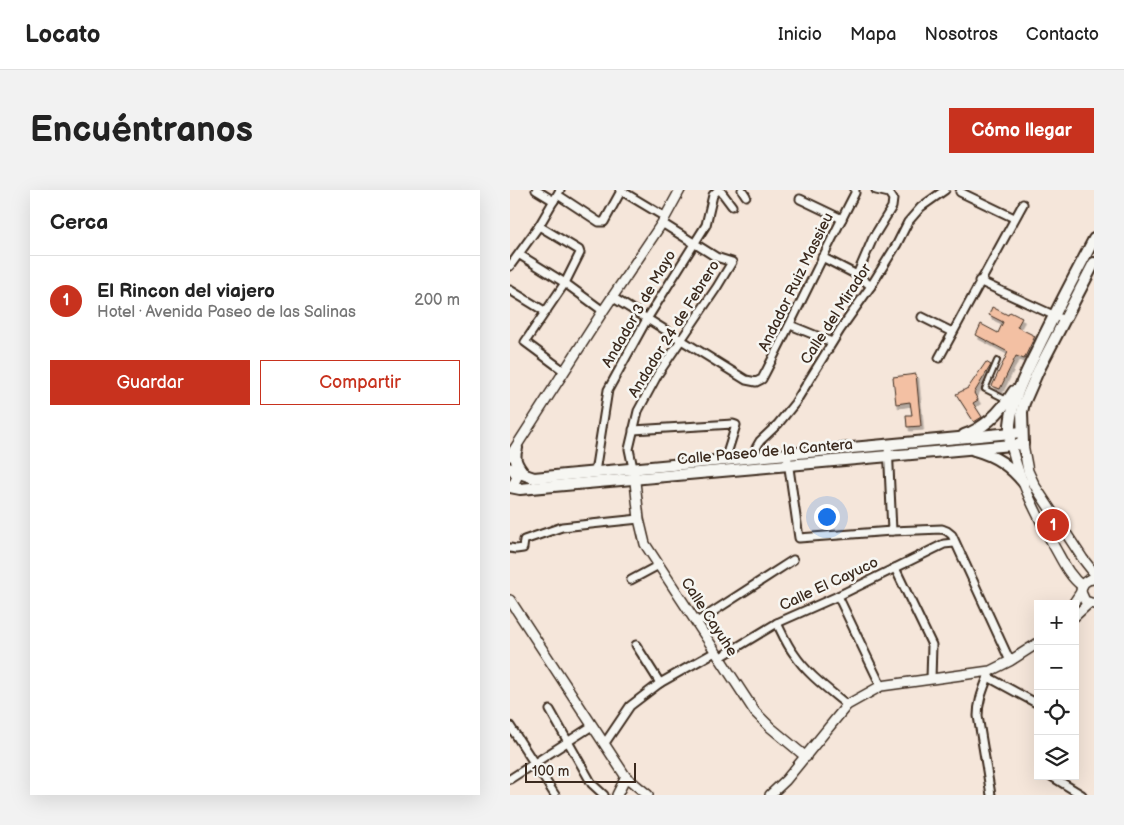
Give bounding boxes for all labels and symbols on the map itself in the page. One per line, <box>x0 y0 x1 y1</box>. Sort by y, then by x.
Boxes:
street label: Andador Ruiz Massieu <box>754 209 838 355</box>
street label: Andador 3 de Mayo <box>598 247 680 371</box>
street label: Andador 24 de Febrero <box>624 257 724 401</box>
street label: Calle del Mirador <box>796 260 876 368</box>
street label: Calle Paseo de la Cantera <box>676 435 854 469</box>
your location <box>814 504 840 530</box>
pin: 1 <box>1037 506 1069 544</box>
street label: Calle El Cayuco <box>777 553 881 615</box>
street label: Calle Cayuhe <box>676 574 742 660</box>
scale bar <box>525 760 636 783</box>

